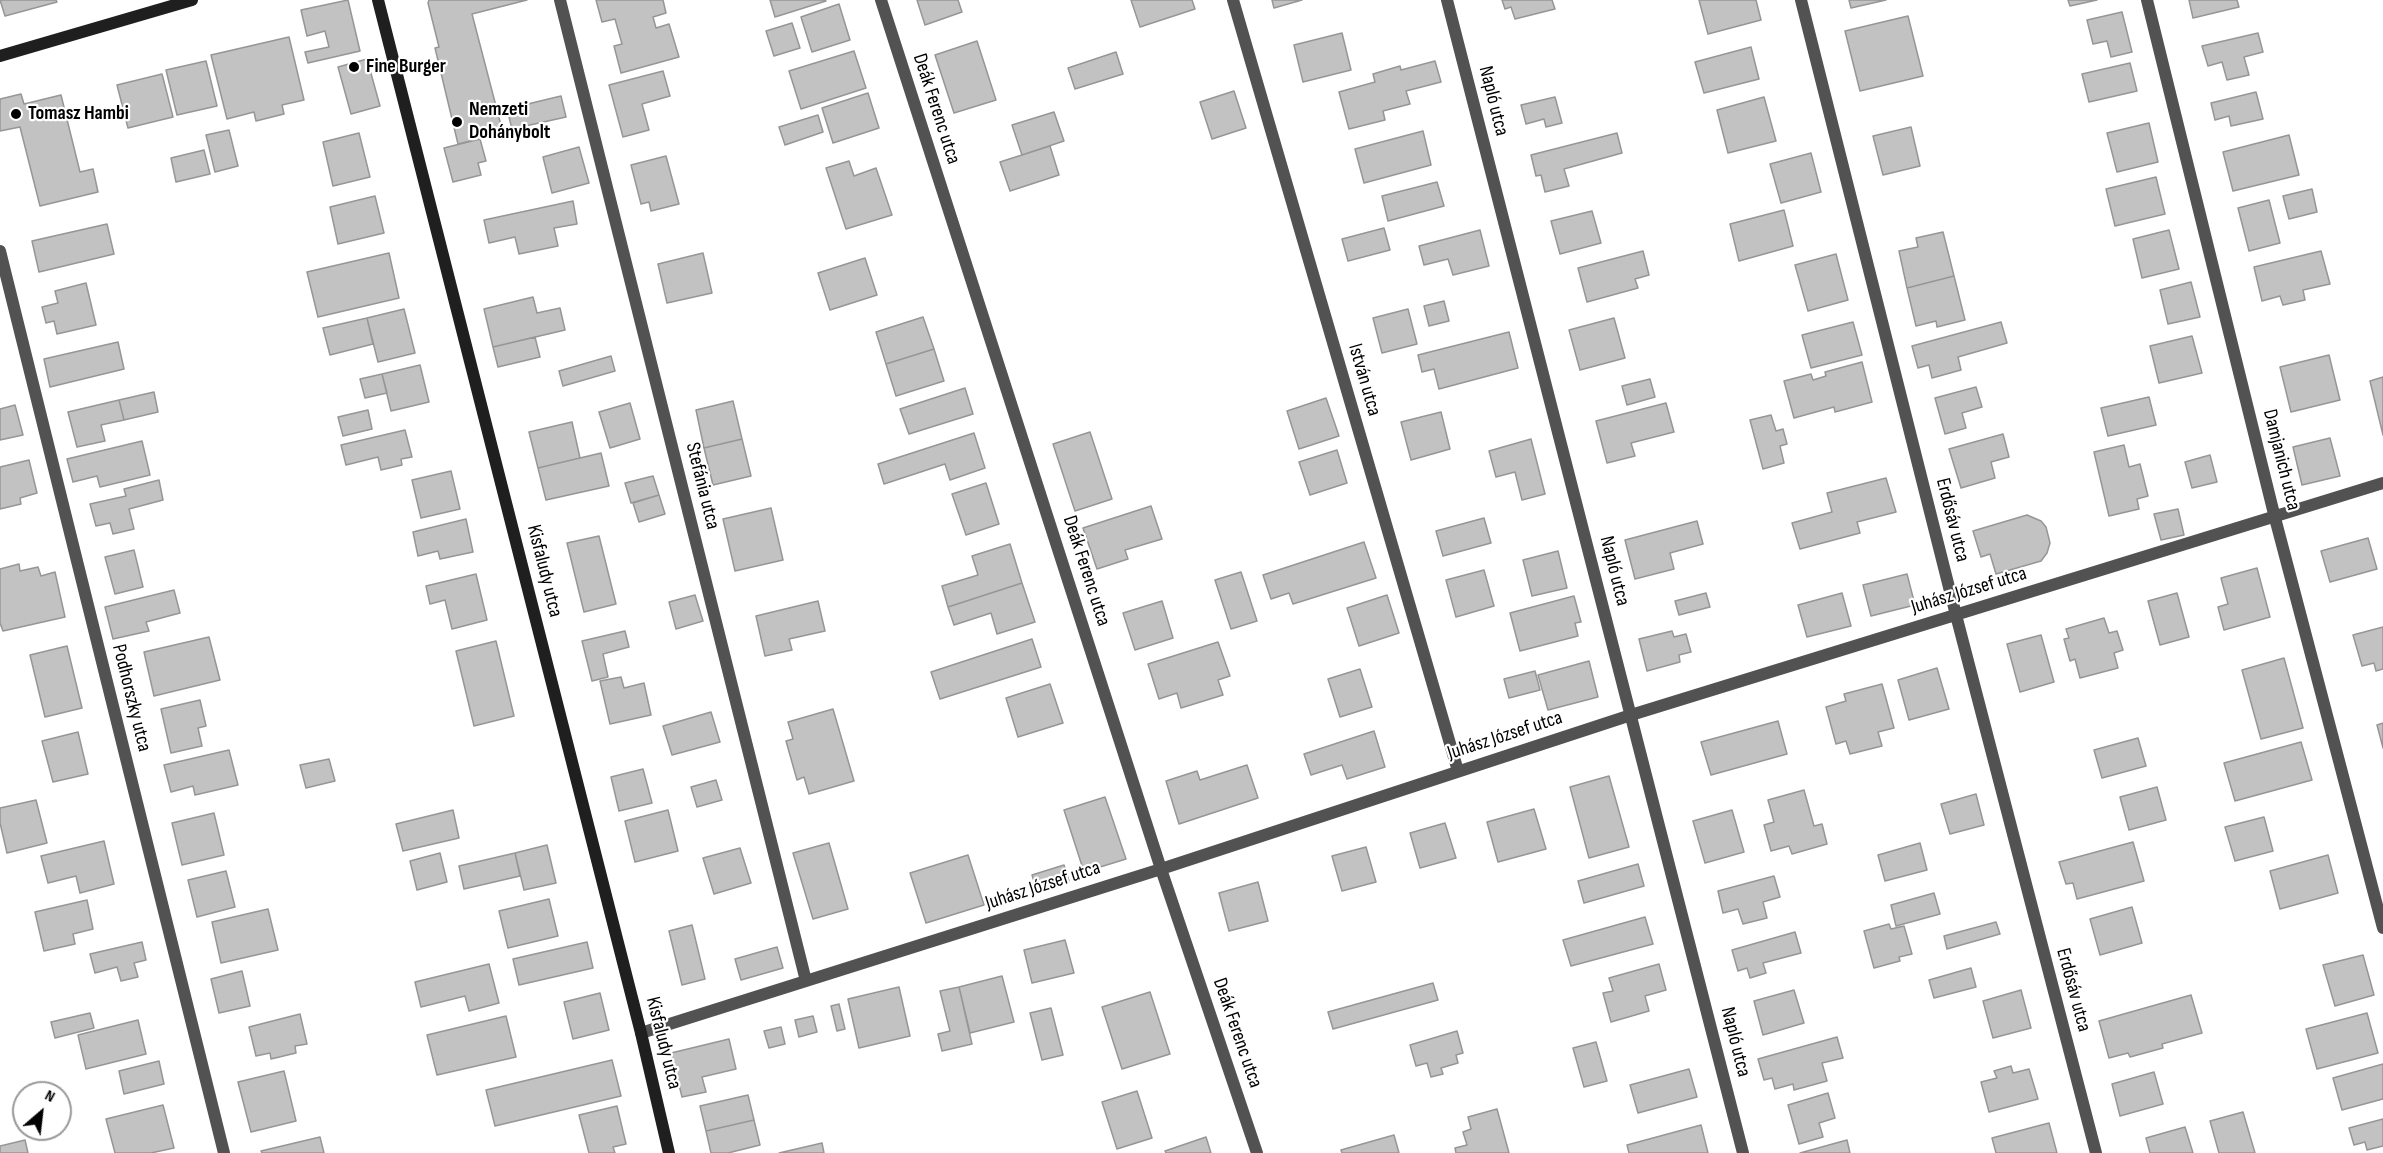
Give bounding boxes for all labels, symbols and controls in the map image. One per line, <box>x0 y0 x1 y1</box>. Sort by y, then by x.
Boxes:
street label: Deák Ferenc utca <box>907 51 965 167</box>
place label: Fine Burger <box>366 55 446 79</box>
marker: Fine Burger <box>347 60 361 74</box>
street label: Napló utca <box>1473 64 1513 138</box>
place label: Nemzeti Dohánybolt <box>469 98 550 145</box>
place label: Tomasz Hambi <box>28 102 129 126</box>
marker: Tomasz Hambi <box>9 107 23 121</box>
marker: Nemzeti Dohánybolt <box>450 115 464 129</box>
street label: István utca <box>1342 341 1386 419</box>
street label: Damjanich utca <box>2257 407 2305 513</box>
street label: Stefánia utca <box>680 440 724 532</box>
street label: Erdősáv utca <box>1930 476 1974 564</box>
street label: Deák Ferenc utca <box>1057 513 1115 629</box>
street label: Kisfaludy utca <box>521 522 567 620</box>
street label: Napló utca <box>1594 534 1634 608</box>
street label: Juhász József utca <box>1908 562 2030 620</box>
street label: Podhorszky utca <box>106 642 156 754</box>
street label: Juhász József utca <box>1445 706 1565 766</box>
street label: Juhász József utca <box>983 856 1103 916</box>
street label: Erdősáv utca <box>2050 946 2096 1034</box>
street label: Deák Ferenc utca <box>1207 975 1267 1091</box>
street label: Kisfaludy utca <box>640 994 686 1092</box>
street label: Napló utca <box>1715 1005 1755 1079</box>
north arrow <box>12 1081 72 1141</box>
text: N <box>42 1086 58 1107</box>

